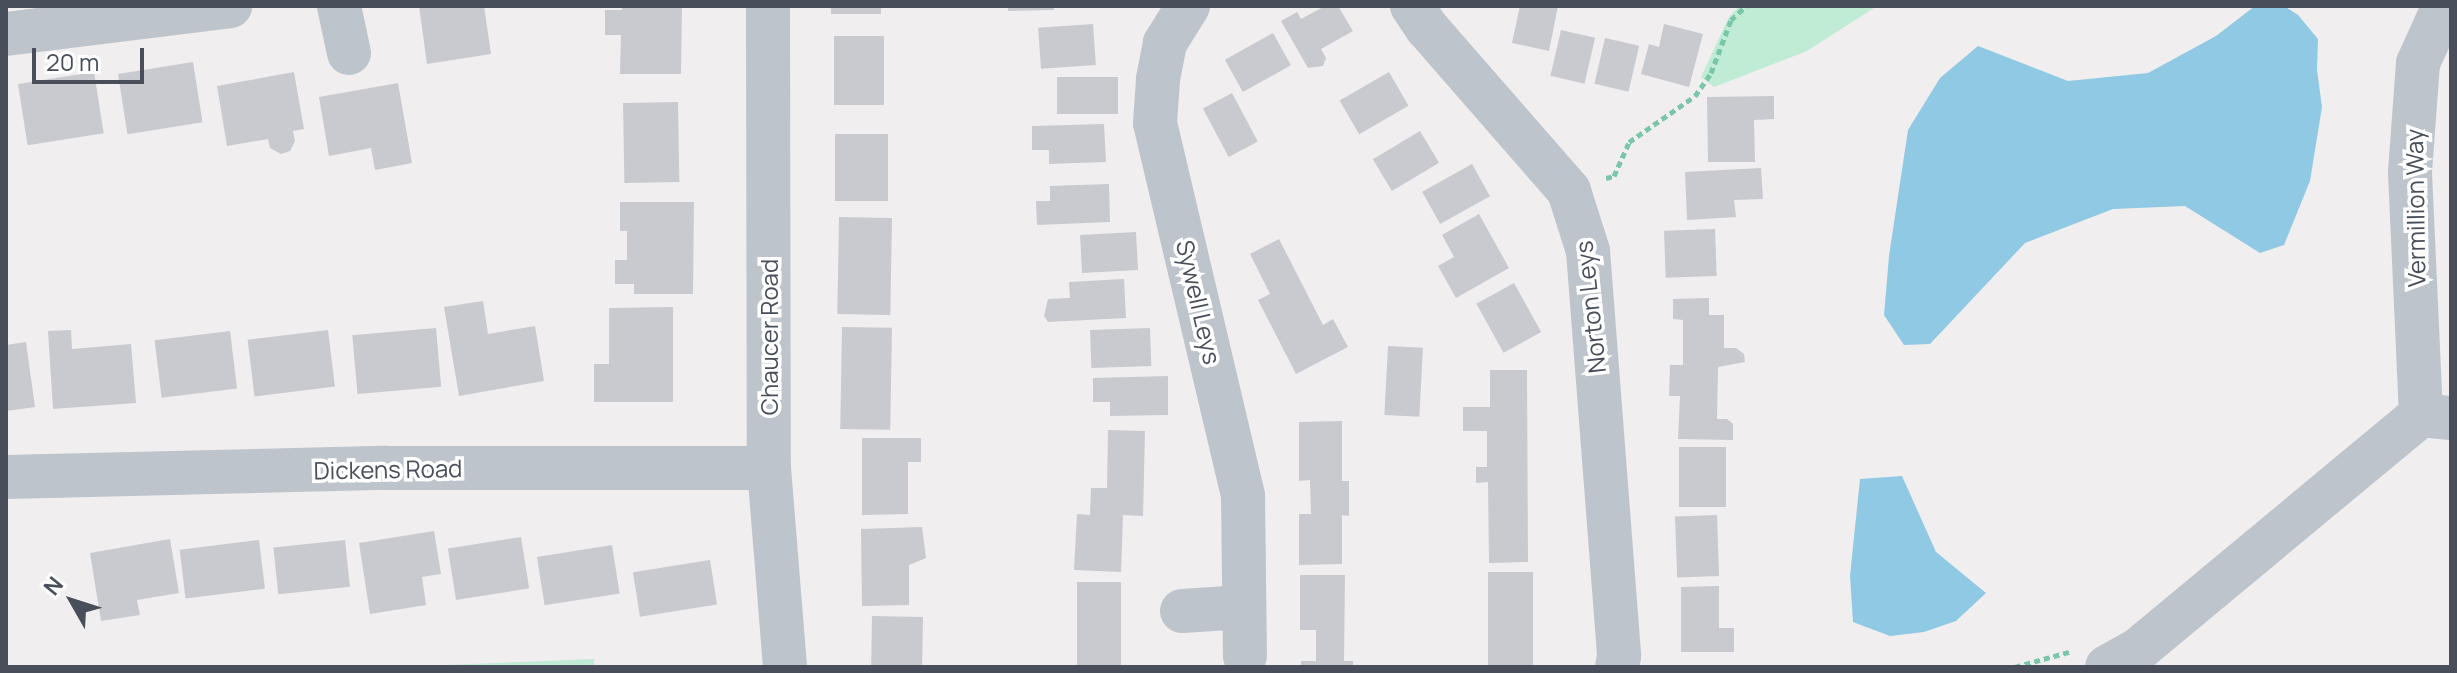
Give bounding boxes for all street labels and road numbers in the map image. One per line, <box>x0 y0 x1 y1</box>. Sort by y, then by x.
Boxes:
street label: Vermillion Way <box>2399 129 2431 287</box>
street label: Sywell Leys <box>1171 237 1227 367</box>
street label: Norton Leys <box>1569 239 1611 375</box>
street label: Chaucer Road <box>755 259 783 415</box>
street label: Dickens Road <box>313 453 463 485</box>

